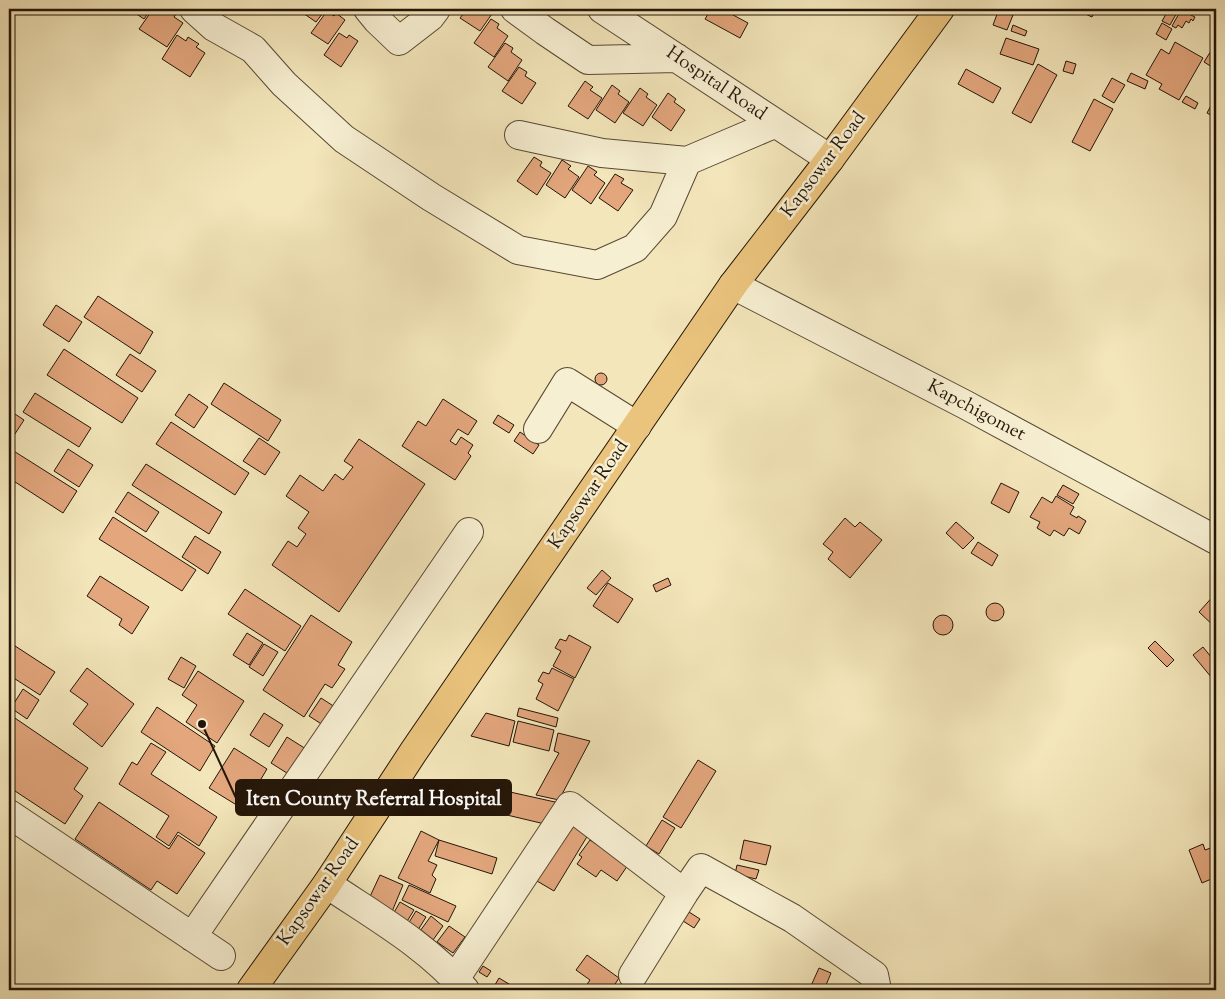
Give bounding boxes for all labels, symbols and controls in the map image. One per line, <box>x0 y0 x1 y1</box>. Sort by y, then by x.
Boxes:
street label: Hospital Road <box>660 40 772 128</box>
street label: Kapsowar Road <box>775 106 873 224</box>
street label: Kapchigomet <box>922 374 1031 449</box>
street label: Kapsowar Road <box>542 435 636 555</box>
callout: Iten County Referral Hospital <box>236 780 511 815</box>
text: Iten County Referral Hospital <box>246 786 502 815</box>
street label: Kapsowar Road <box>272 832 367 952</box>

